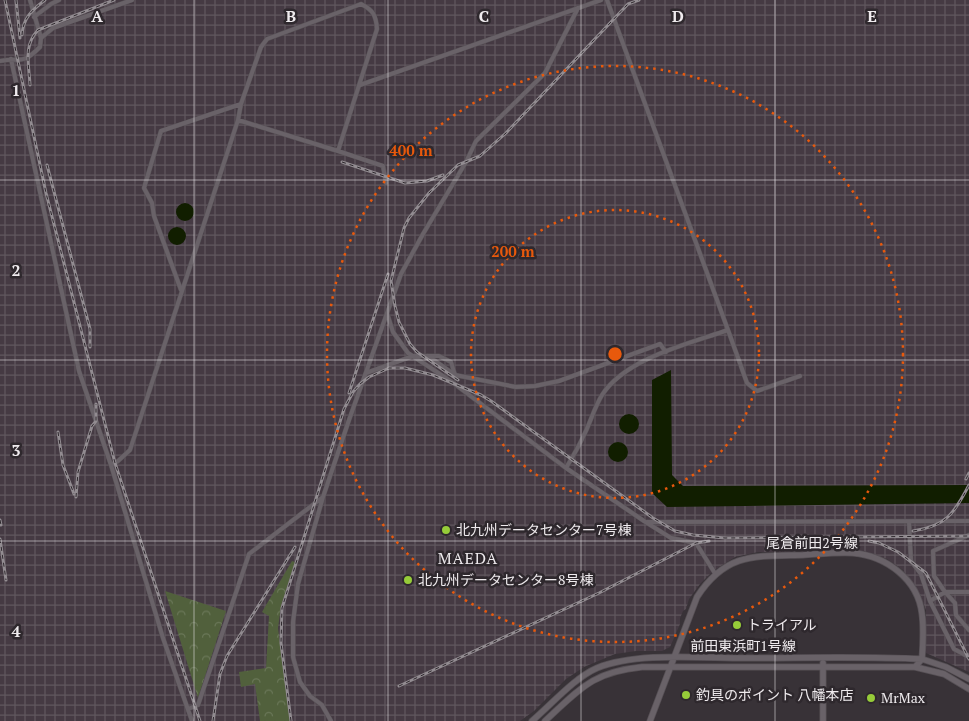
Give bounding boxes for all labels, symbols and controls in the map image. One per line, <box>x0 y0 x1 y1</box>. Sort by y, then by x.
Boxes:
text: A <box>91 5 103 27</box>
text: B <box>286 5 296 27</box>
text: C <box>479 5 489 27</box>
text: D <box>672 5 684 27</box>
text: E <box>867 5 877 27</box>
text: 1 <box>11 79 21 101</box>
text: 400 m <box>389 140 433 160</box>
text: 200 m <box>491 241 535 261</box>
text: 2 <box>11 259 21 281</box>
centre of rings <box>606 345 624 363</box>
text: 3 <box>11 439 21 461</box>
place label: 北九州データセンター7号棟 <box>456 520 631 539</box>
marker: 北九州データセンター7号棟 <box>440 524 452 536</box>
street label: 尾倉前田2号線 <box>766 533 858 552</box>
district label: MAEDA <box>438 547 498 569</box>
place label: 北九州データセンター8号棟 <box>418 570 593 589</box>
marker: 北九州データセンター8号棟 <box>402 574 414 586</box>
place label: トライアル <box>747 615 817 634</box>
marker: トライアル <box>731 619 743 631</box>
text: 4 <box>11 620 21 642</box>
street label: 前田東浜町1号線 <box>690 636 796 655</box>
place label: 釣具のポイント 八幡本店 <box>696 685 853 704</box>
place label: MrMax <box>881 688 926 707</box>
marker: 釣具のポイント 八幡本店 <box>680 689 692 701</box>
marker: MrMax <box>865 692 877 704</box>

